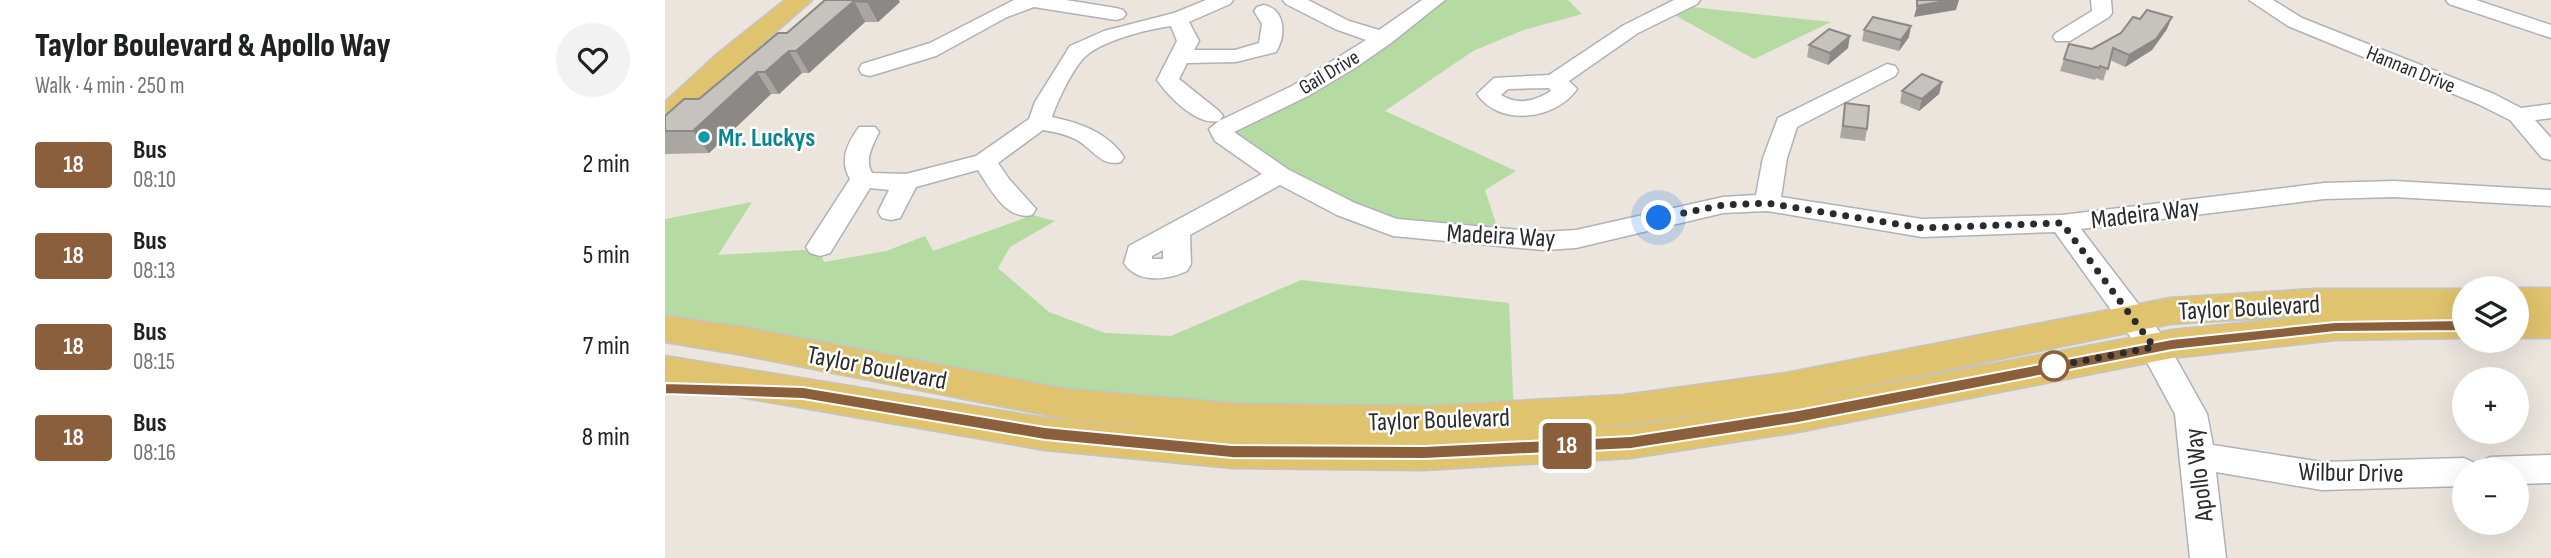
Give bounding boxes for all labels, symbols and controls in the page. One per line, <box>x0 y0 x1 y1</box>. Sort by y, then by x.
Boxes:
button: heart <box>556 23 630 97</box>
text: Taylor Boulevard & Apollo Way <box>35 26 391 66</box>
street label: Hannan Drive <box>2363 40 2459 99</box>
street label: Gail Drive <box>1294 45 1364 100</box>
text: Walk · 4 min · 250 m <box>35 72 185 100</box>
place label: Mr. Luckys <box>718 123 815 154</box>
marker: Mr. Luckys <box>696 129 712 145</box>
text: Bus <box>133 135 167 166</box>
text: 2 min <box>582 149 630 180</box>
text: 18 <box>63 150 84 179</box>
text: 08:10 <box>133 166 176 194</box>
street label: Madeira Way <box>2089 192 2201 237</box>
your location <box>1641 200 1676 235</box>
street label: Madeira Way <box>1446 218 1556 255</box>
text: Bus <box>133 226 167 257</box>
text: 5 min <box>583 240 630 271</box>
text: 18 <box>63 241 84 270</box>
text: 08:13 <box>133 257 175 285</box>
map controls <box>2452 276 2529 535</box>
button: layers <box>2452 276 2529 353</box>
street label: Taylor Boulevard <box>2177 289 2321 328</box>
text: Bus <box>133 317 167 348</box>
text: 7 min <box>583 331 630 362</box>
text: 18 <box>63 332 84 361</box>
street label: Taylor Boulevard <box>804 340 949 397</box>
text: 08:15 <box>133 348 175 376</box>
unlabelled marker <box>2039 351 2069 381</box>
button: + <box>2452 367 2529 444</box>
street label: Taylor Boulevard <box>1368 403 1510 438</box>
text: Bus <box>133 408 167 439</box>
text: 8 min <box>582 422 630 453</box>
text: 18 <box>63 423 84 452</box>
line badge: 18 <box>1535 423 1599 469</box>
street label: Apollo Way <box>2178 426 2221 524</box>
text: 18 <box>1557 431 1577 460</box>
text: 08:16 <box>133 439 176 467</box>
street label: Wilbur Drive <box>2298 457 2404 490</box>
button: − <box>2452 458 2529 535</box>

